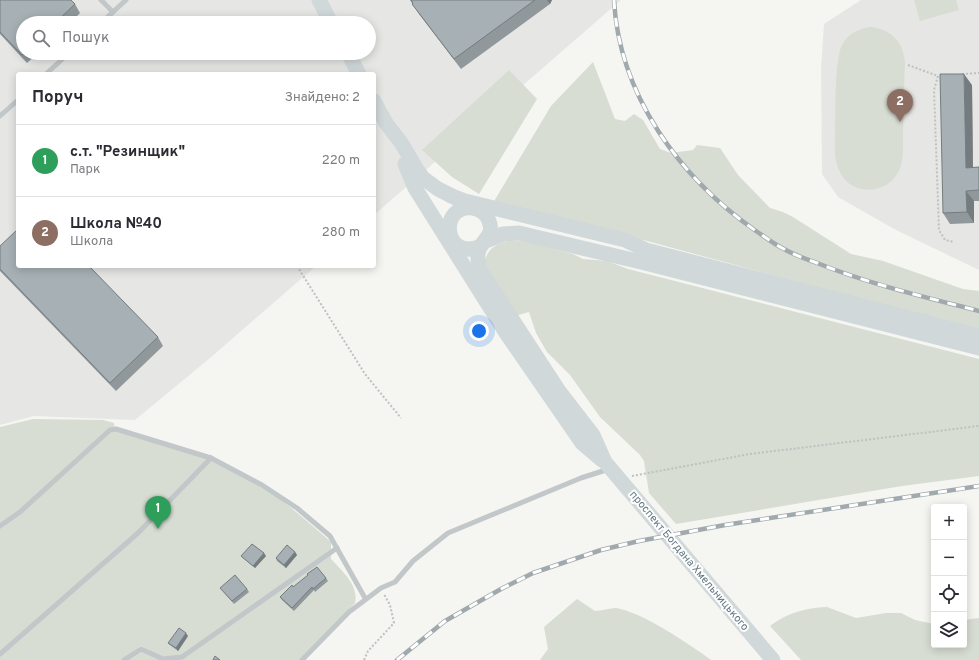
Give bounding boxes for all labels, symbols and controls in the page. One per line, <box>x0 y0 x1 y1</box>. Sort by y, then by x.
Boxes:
search box <box>16 16 376 60</box>
icon: search <box>30 27 52 49</box>
text: Пошук <box>62 29 110 48</box>
text: Поруч <box>32 87 84 109</box>
pin: 2 <box>887 89 913 122</box>
text: Знайдено: 2 <box>285 90 360 106</box>
text: с.т. "Резинщик" <box>70 143 185 162</box>
text: 1 <box>42 153 48 169</box>
text: 220 m <box>322 153 360 169</box>
text: Парк <box>70 162 100 178</box>
text: Школа №40 <box>70 215 162 234</box>
text: 2 <box>41 225 49 241</box>
text: 280 m <box>322 225 360 241</box>
text: Школа <box>70 234 113 250</box>
your location <box>469 321 489 341</box>
street label: проспект Богдана Хмельницького <box>626 488 752 634</box>
pin: 1 <box>145 496 171 529</box>
map controls <box>931 504 967 648</box>
button: + <box>931 504 967 540</box>
button: − <box>931 540 967 576</box>
button: locate <box>931 576 967 612</box>
button: layers <box>931 612 967 648</box>

